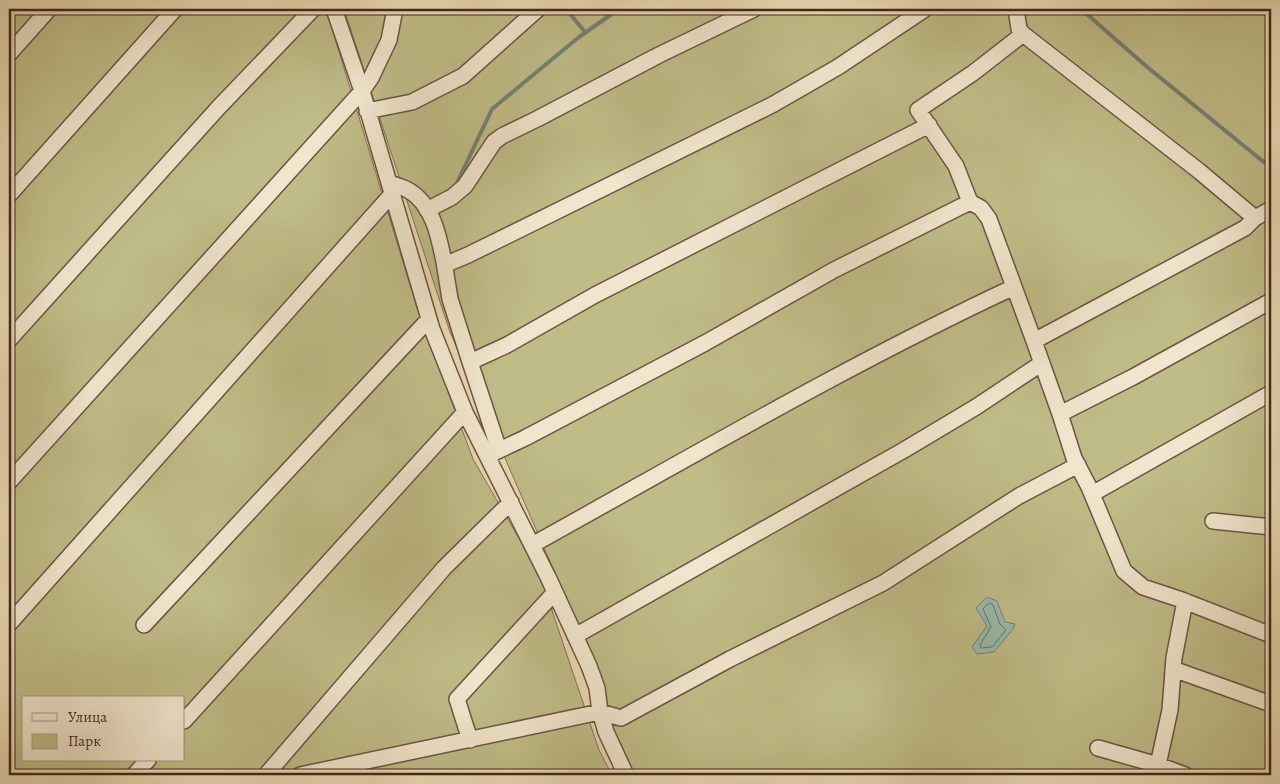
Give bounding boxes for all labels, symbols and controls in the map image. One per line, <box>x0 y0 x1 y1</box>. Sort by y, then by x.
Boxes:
legend <box>22 696 185 762</box>
text: Улица <box>68 707 107 727</box>
text: Парк <box>68 731 101 751</box>

